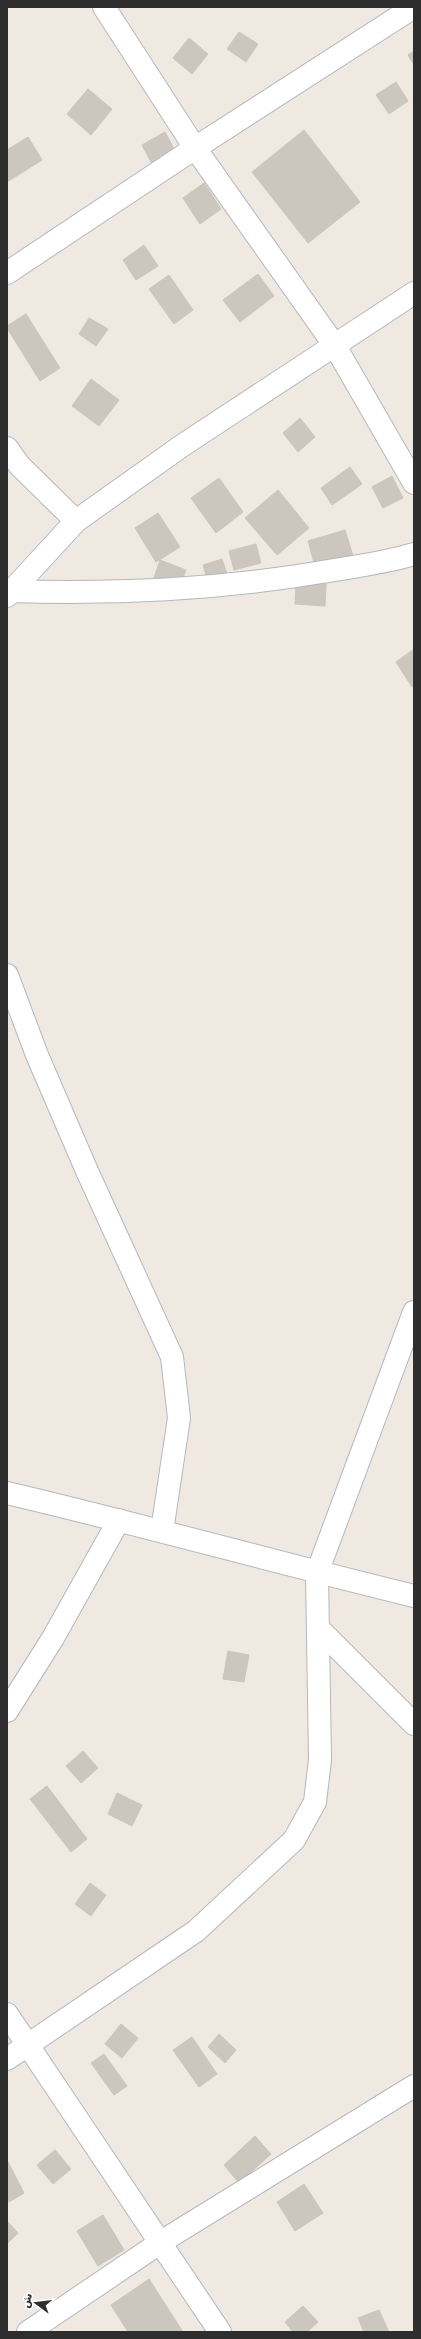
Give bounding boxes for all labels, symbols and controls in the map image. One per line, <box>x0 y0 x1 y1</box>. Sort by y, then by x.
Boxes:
north arrow <box>16 2283 56 2323</box>
text: ش <box>19 2292 35 2310</box>

